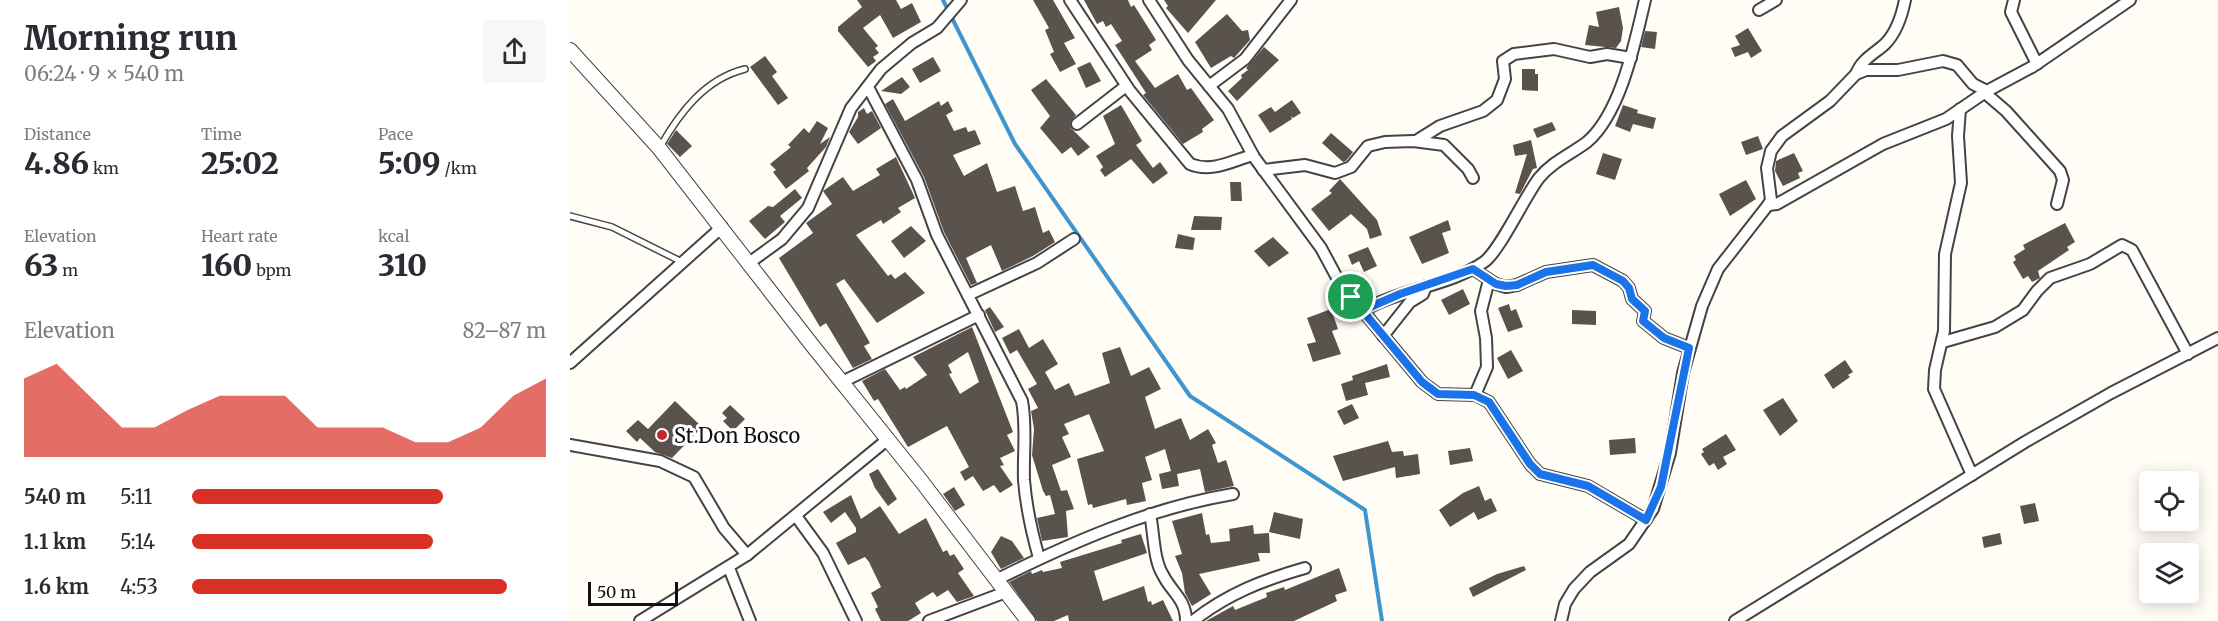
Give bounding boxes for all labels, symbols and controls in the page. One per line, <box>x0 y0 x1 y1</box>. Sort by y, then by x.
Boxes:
text: Morning run <box>24 18 237 59</box>
button: share <box>483 20 546 83</box>
text: 06:24 · 9 × 540 m <box>24 61 184 86</box>
text: Distance <box>24 124 91 144</box>
text: Time <box>201 124 242 144</box>
text: Pace <box>378 124 413 144</box>
text: 4.86 <box>24 144 89 182</box>
text: 25:02 <box>201 144 279 182</box>
text: 5:09 <box>378 144 441 182</box>
text: km <box>89 158 119 178</box>
text: /km <box>441 158 477 178</box>
text: Elevation <box>24 226 97 246</box>
text: Heart rate <box>201 226 278 246</box>
text: kcal <box>378 226 409 246</box>
text: 63 <box>24 246 58 284</box>
text: 160 <box>201 246 252 284</box>
text: 310 <box>378 246 427 284</box>
text: m <box>58 260 78 280</box>
text: bpm <box>252 260 292 280</box>
pin <box>1325 271 1376 322</box>
icon: arrive <box>1334 280 1367 313</box>
text: Elevation <box>24 318 115 343</box>
text: 82–87 m <box>462 318 546 343</box>
place label: St.Don Bosco <box>674 423 801 448</box>
marker: St.Don Bosco <box>655 428 669 442</box>
map controls <box>2139 471 2199 603</box>
button: locate <box>2139 471 2199 531</box>
text: 540 m <box>24 484 86 509</box>
text: 5:11 <box>120 484 152 509</box>
text: 1.1 km <box>24 529 86 554</box>
text: 5:14 <box>120 529 155 554</box>
button: layers <box>2139 543 2199 603</box>
text: 1.6 km <box>24 574 89 599</box>
text: 4:53 <box>120 574 158 599</box>
scale bar <box>588 579 678 606</box>
text: 50 m <box>597 582 636 602</box>

